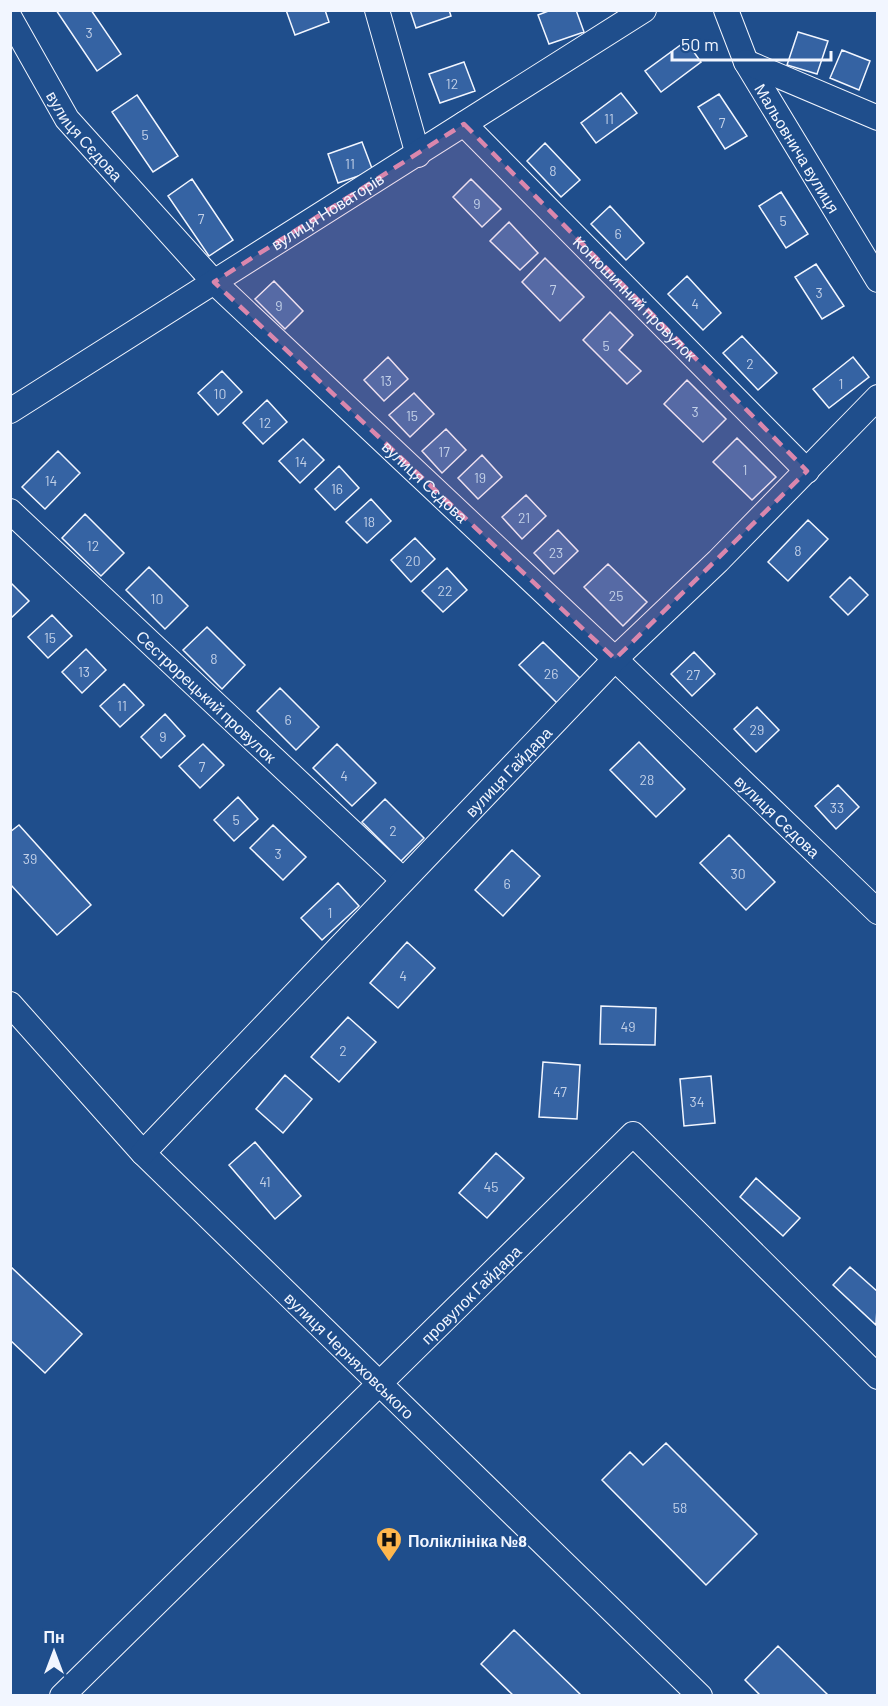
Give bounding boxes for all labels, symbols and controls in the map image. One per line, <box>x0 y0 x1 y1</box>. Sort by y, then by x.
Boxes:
house number: 3 <box>85 24 93 41</box>
scale bar <box>672 24 831 62</box>
text: 50 m <box>681 33 719 55</box>
house number: 12 <box>446 75 458 92</box>
street label: Мальовнича вулиця <box>752 80 844 216</box>
street label: вулиця Сєдова <box>43 87 127 184</box>
house number: 11 <box>604 110 614 127</box>
house number: 7 <box>719 114 726 131</box>
house number: 5 <box>141 126 149 143</box>
house number: 11 <box>345 155 355 172</box>
house number: 8 <box>549 162 557 179</box>
street label: вулиця Новаторів <box>267 168 387 253</box>
house number: 9 <box>473 195 481 212</box>
house number: 7 <box>198 210 205 227</box>
house number: 5 <box>779 212 787 229</box>
house number: 6 <box>614 225 622 242</box>
street label: Конюшинний провулок <box>570 231 702 364</box>
house number: 7 <box>550 281 557 298</box>
house number: 3 <box>815 284 823 301</box>
house number: 4 <box>691 295 699 312</box>
house number: 9 <box>275 297 283 314</box>
house number: 5 <box>602 337 610 354</box>
house number: 2 <box>746 355 754 372</box>
house number: 13 <box>380 372 392 389</box>
house number: 1 <box>839 375 843 392</box>
house number: 10 <box>214 385 226 402</box>
house number: 3 <box>691 403 699 420</box>
house number: 15 <box>406 407 418 424</box>
house number: 12 <box>259 414 271 431</box>
street label: вулиця Сєдова <box>379 436 472 526</box>
house number: 17 <box>438 443 450 460</box>
house number: 14 <box>295 453 307 470</box>
house number: 1 <box>743 461 747 478</box>
house number: 19 <box>474 469 486 486</box>
house number: 14 <box>45 472 57 489</box>
house number: 16 <box>331 480 343 497</box>
house number: 21 <box>518 509 530 526</box>
house number: 18 <box>363 513 375 530</box>
house number: 12 <box>87 537 99 554</box>
house number: 8 <box>794 542 802 559</box>
house number: 23 <box>549 544 563 561</box>
house number: 20 <box>405 552 421 569</box>
house number: 22 <box>437 582 453 599</box>
house number: 25 <box>609 587 623 604</box>
house number: 10 <box>151 590 163 607</box>
street label: Сестрорецький провулок <box>133 626 281 767</box>
house number: 15 <box>44 629 56 646</box>
house number: 8 <box>210 650 218 667</box>
house number: 13 <box>78 663 90 680</box>
house number: 26 <box>544 665 558 682</box>
house number: 27 <box>686 666 700 683</box>
house number: 11 <box>117 697 127 714</box>
house number: 6 <box>284 711 292 728</box>
house number: 29 <box>750 721 764 738</box>
street label: вулиця Гайдара <box>461 722 555 820</box>
house number: 9 <box>159 728 167 745</box>
house number: 7 <box>199 758 206 775</box>
house number: 4 <box>340 767 348 784</box>
house number: 28 <box>640 771 654 788</box>
street label: вулиця Сєдова <box>732 771 824 861</box>
house number: 33 <box>830 799 844 816</box>
house number: 5 <box>232 811 240 828</box>
house number: 2 <box>389 822 397 839</box>
house number: 3 <box>274 845 282 862</box>
house number: 39 <box>23 850 37 867</box>
house number: 30 <box>730 865 746 882</box>
house number: 6 <box>503 875 511 892</box>
house number: 1 <box>328 904 332 921</box>
house number: 4 <box>399 967 407 984</box>
house number: 49 <box>620 1018 636 1035</box>
house number: 2 <box>339 1042 347 1059</box>
house number: 47 <box>553 1083 567 1100</box>
house number: 34 <box>690 1093 704 1110</box>
house number: 41 <box>259 1173 271 1190</box>
house number: 45 <box>484 1178 498 1195</box>
street label: провулок Гайдара <box>416 1241 524 1347</box>
street label: вулиця Черняховського <box>282 1288 419 1422</box>
house number: 58 <box>673 1499 687 1516</box>
hospital icon: Поліклініка №8 <box>374 1525 404 1563</box>
place label: Поліклініка №8 <box>408 1531 527 1550</box>
north arrow <box>24 1622 84 1682</box>
text: Пн <box>43 1627 65 1646</box>

